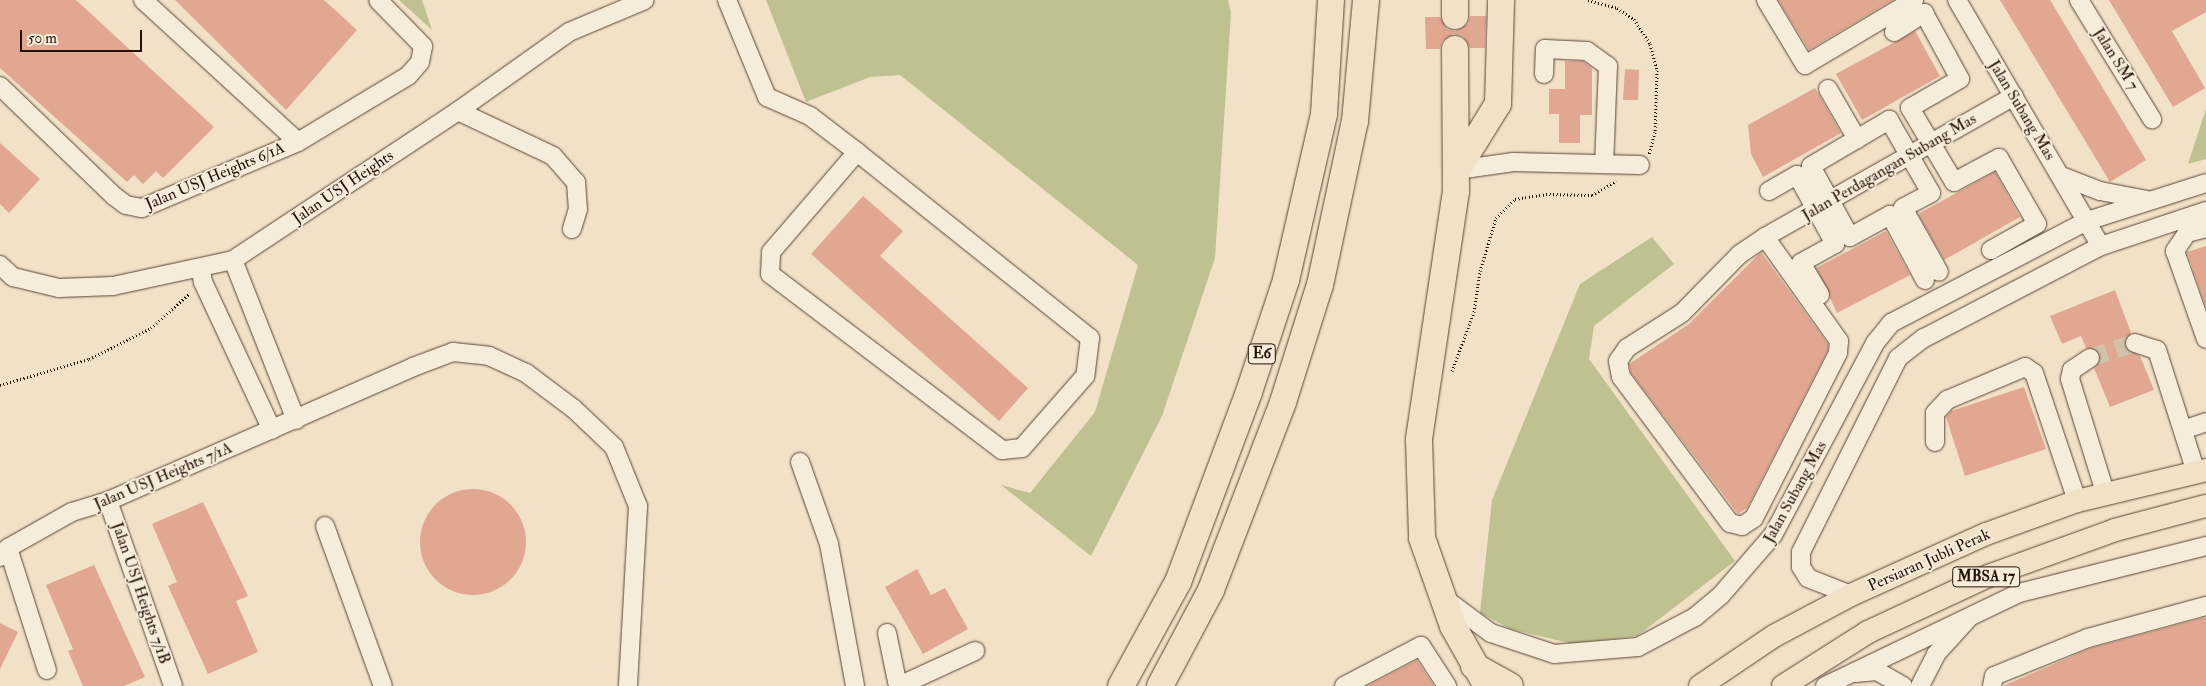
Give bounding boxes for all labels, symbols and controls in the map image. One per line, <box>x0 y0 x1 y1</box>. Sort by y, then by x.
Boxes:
scale bar <box>22 20 145 52</box>
street label: Jalan SM 7 <box>2089 24 2143 94</box>
text: 50 m <box>28 29 57 48</box>
street label: Jalan Subang Mas <box>1985 56 2059 164</box>
street label: Jalan Perdagangan Subang Mas <box>1798 109 1980 225</box>
street label: Jalan USJ Heights 6/1A <box>142 138 288 214</box>
street label: Jalan USJ Heights <box>289 146 397 228</box>
road number: E6 <box>1247 342 1277 366</box>
street label: Jalan USJ Heights 7/1A <box>91 438 235 514</box>
street label: Jalan Subang Mas <box>1759 438 1831 546</box>
street label: Jalan USJ Heights 7/1B <box>108 520 174 666</box>
street label: Persiaran Jubli Perak <box>1865 524 1993 596</box>
road number: MBSA 17 <box>1951 564 2021 590</box>

